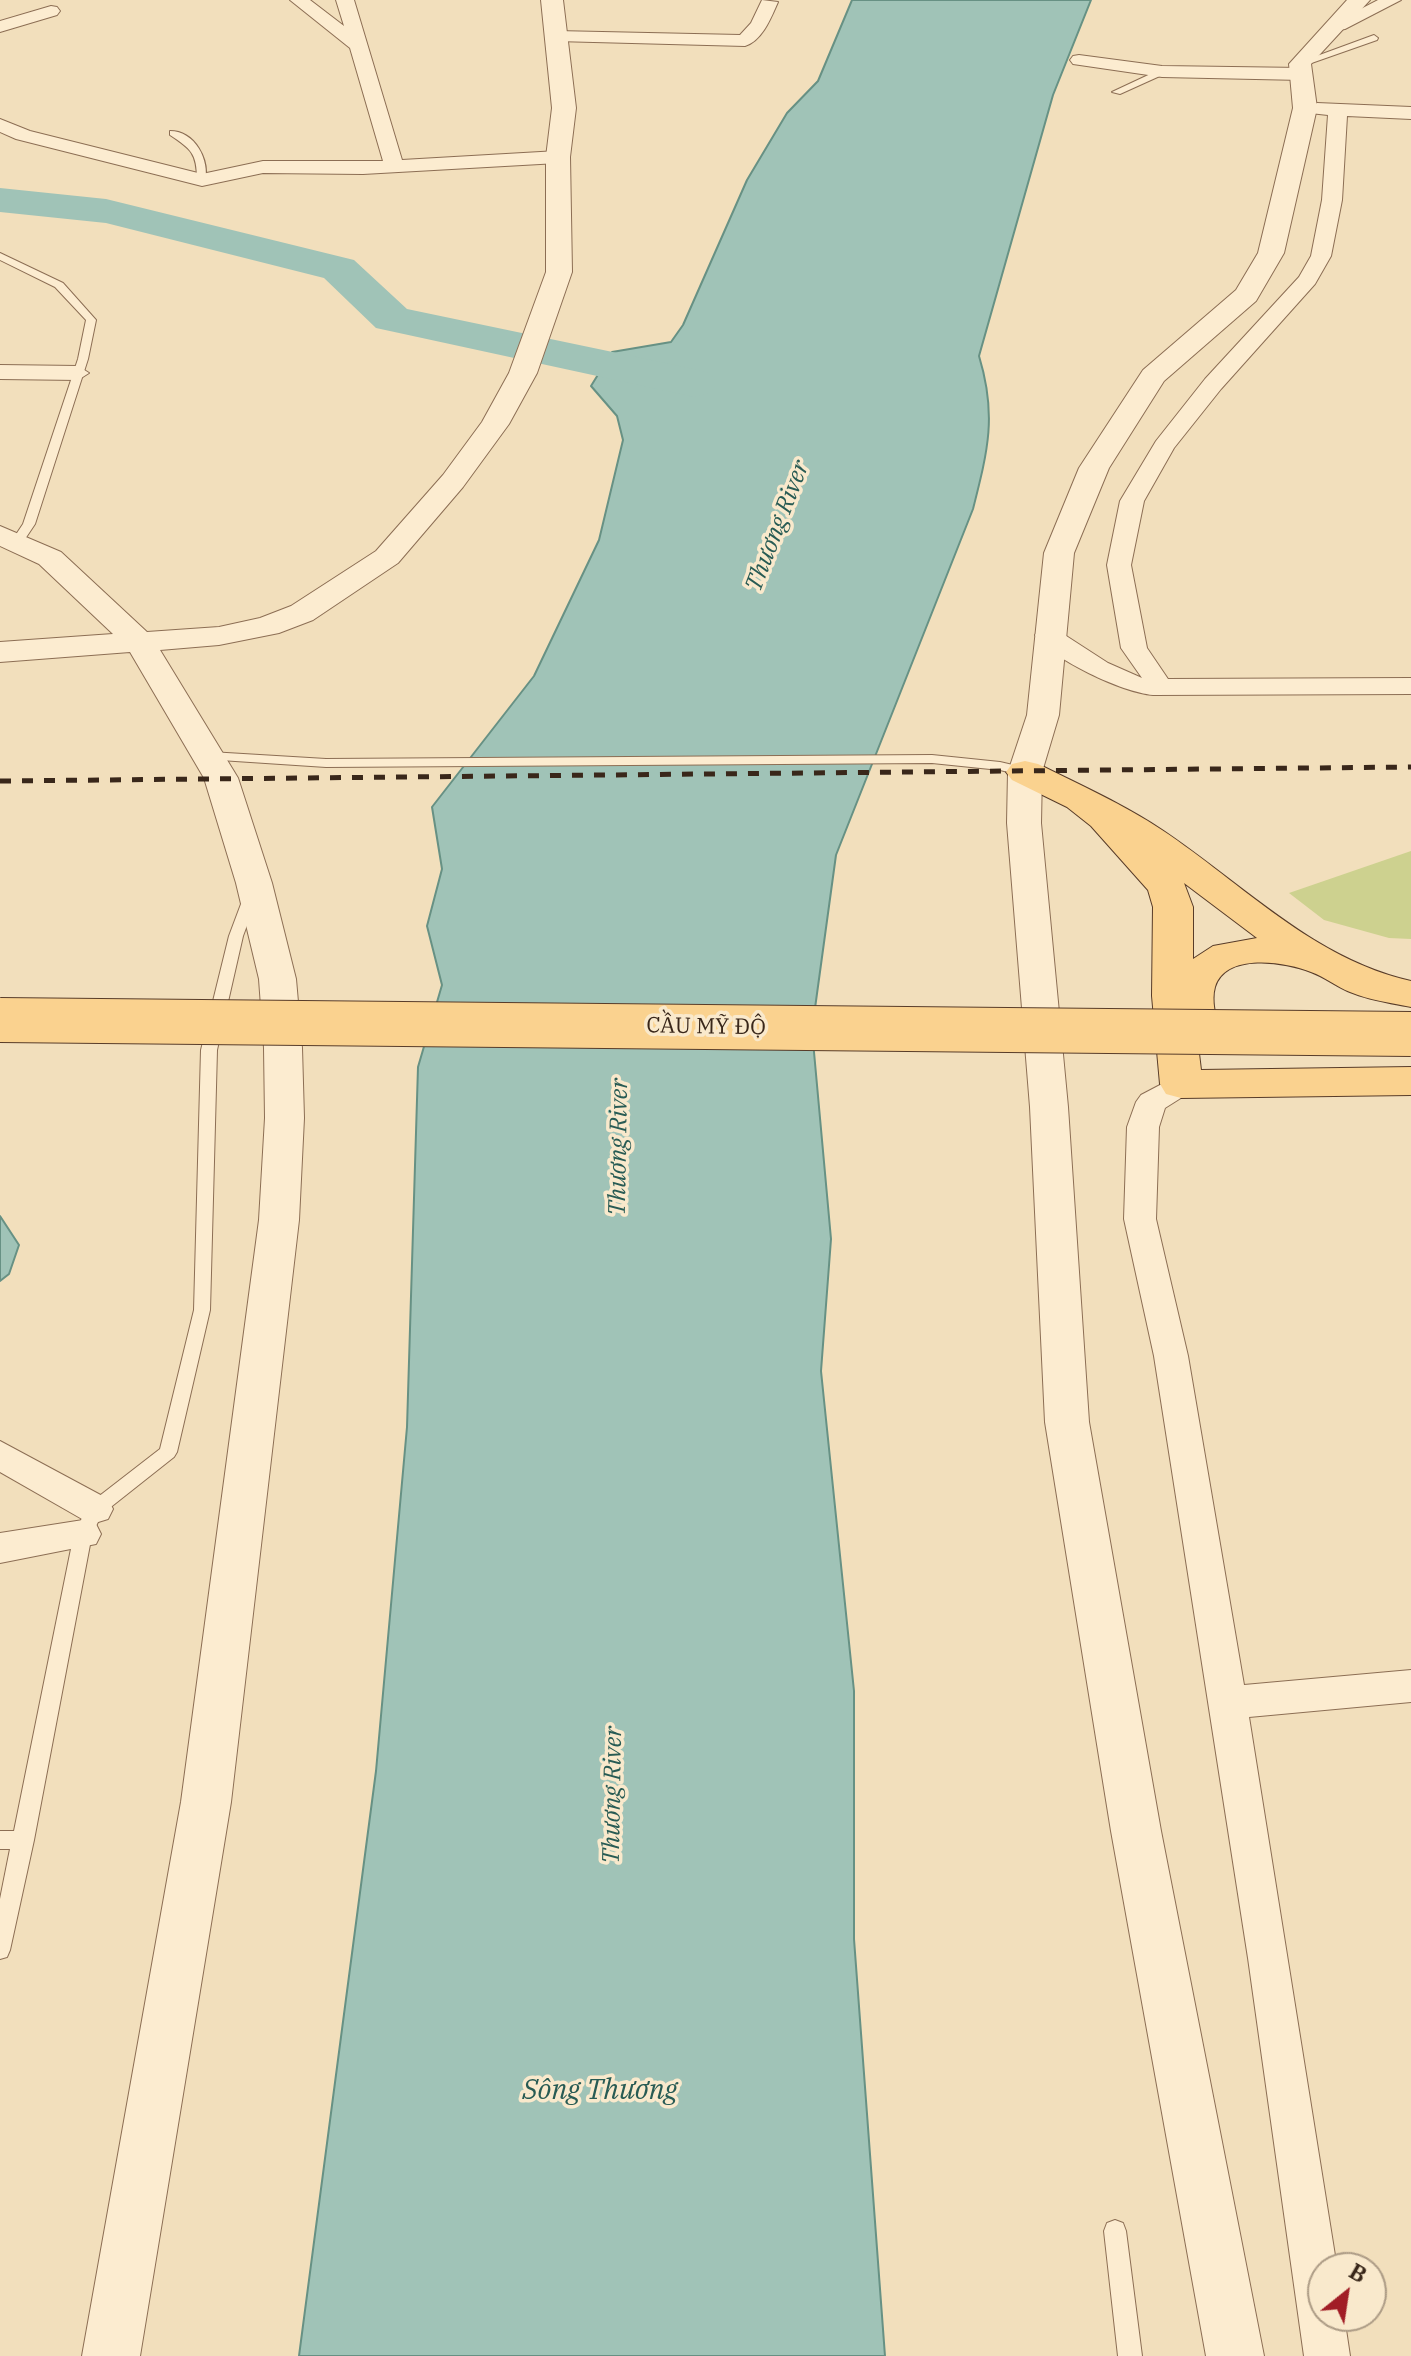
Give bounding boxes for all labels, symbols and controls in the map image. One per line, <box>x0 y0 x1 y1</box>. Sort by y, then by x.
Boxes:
water label: Thương River <box>740 457 816 595</box>
street label: CẦU MỸ ĐỘ <box>646 1013 766 1041</box>
water label: Thương River <box>603 1078 635 1216</box>
water label: Thương River <box>597 1726 629 1864</box>
water label: Sông Thương <box>522 2074 678 2108</box>
north arrow <box>1307 2252 1387 2332</box>
text: B <box>1344 2256 1372 2289</box>

